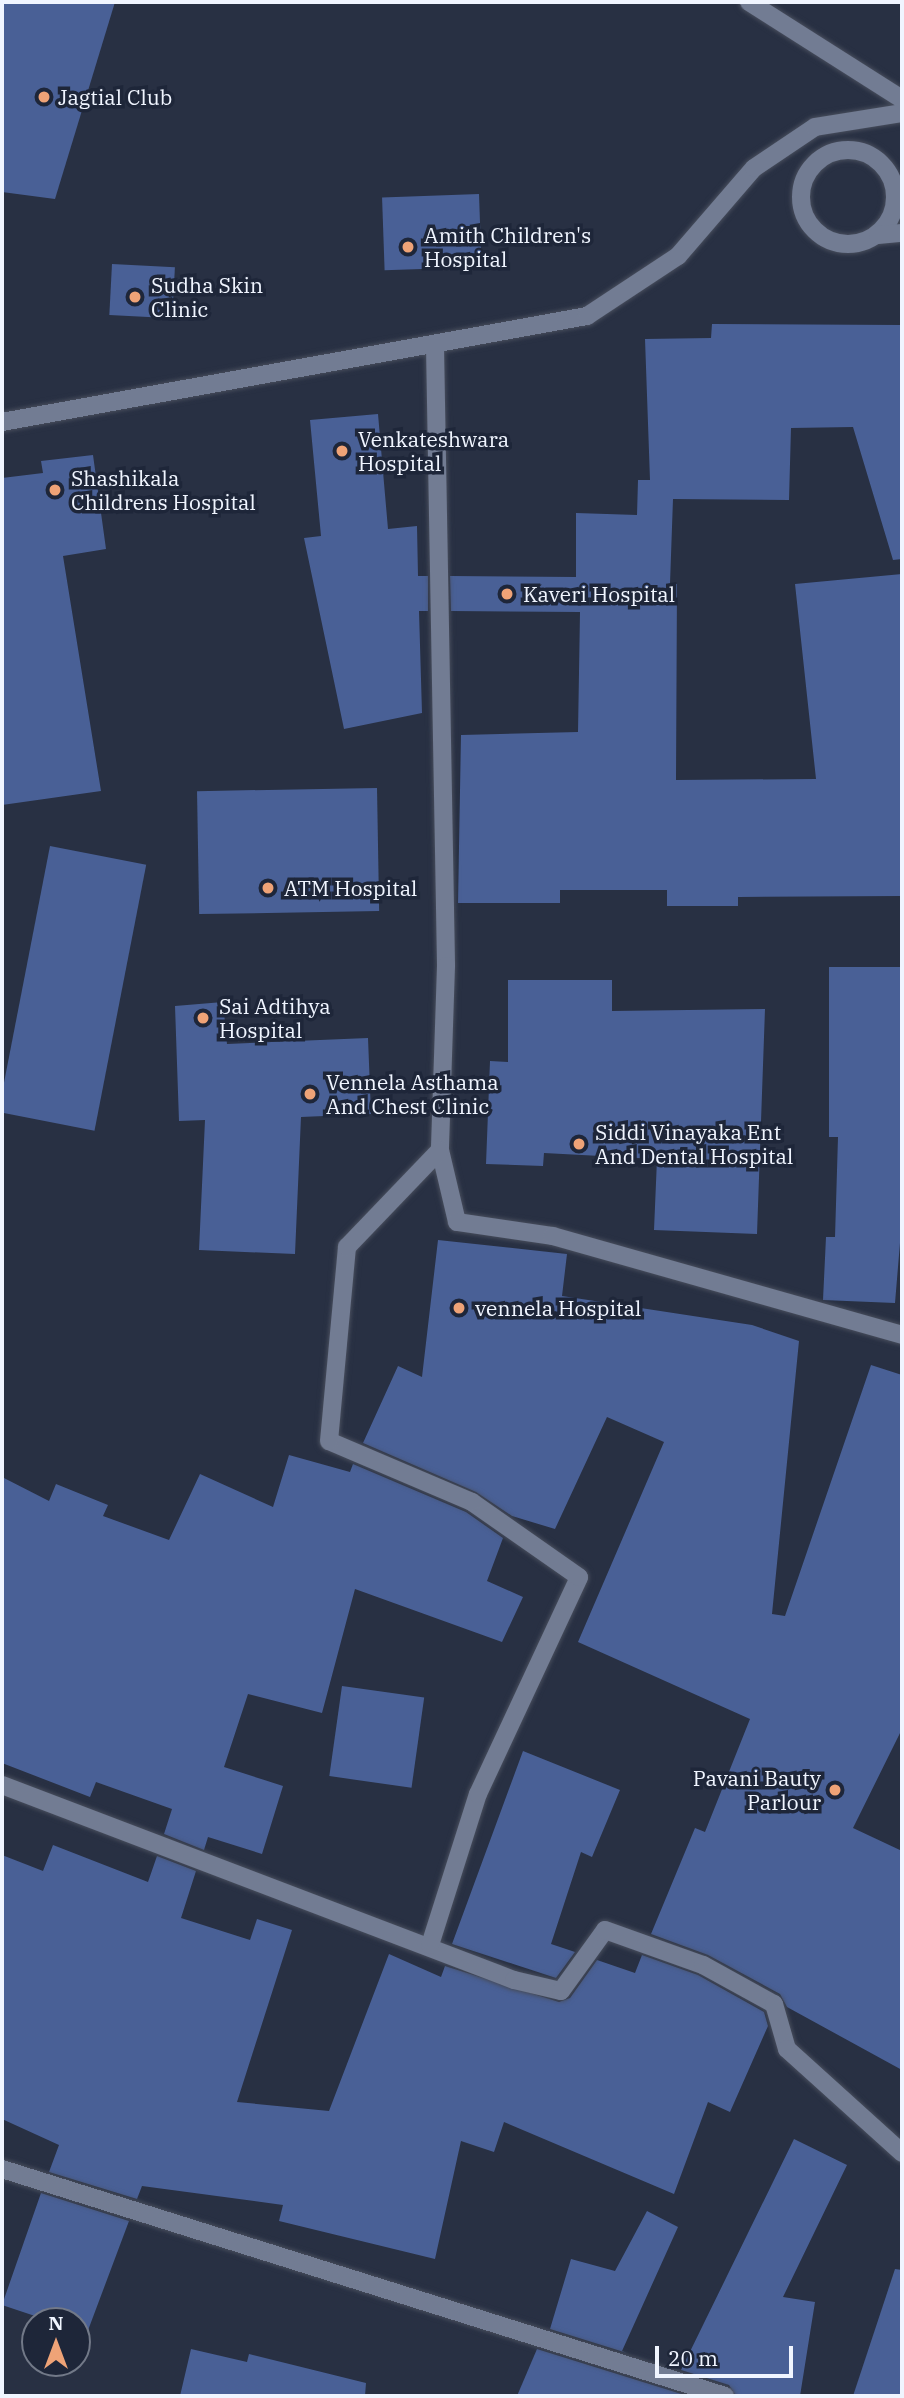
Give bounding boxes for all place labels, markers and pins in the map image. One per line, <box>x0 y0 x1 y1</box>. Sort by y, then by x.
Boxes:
place label: Jagtial Club <box>58 84 172 110</box>
marker: Jagtial Club <box>36 89 52 105</box>
place label: Amith Children's Hospital <box>424 222 591 272</box>
marker: Amith Children's Hospital <box>398 237 418 257</box>
place label: Sudha Skin Clinic <box>151 272 263 322</box>
marker: Sudha Skin Clinic <box>125 287 145 307</box>
place label: Venkateshwara Hospital <box>358 426 509 476</box>
marker: Venkateshwara Hospital <box>332 441 352 461</box>
place label: Shashikala Childrens Hospital <box>71 465 256 515</box>
marker: Shashikala Childrens Hospital <box>45 480 65 500</box>
place label: Kaveri Hospital <box>523 581 675 607</box>
marker: Kaveri Hospital <box>497 584 517 604</box>
place label: ATM Hospital <box>284 875 417 901</box>
marker: ATM Hospital <box>258 878 278 898</box>
place label: Sai Adtihya Hospital <box>219 993 331 1043</box>
marker: Sai Adtihya Hospital <box>193 1008 213 1028</box>
place label: Vennela Asthama And Chest Clinic <box>326 1069 499 1119</box>
marker: Vennela Asthama And Chest Clinic <box>300 1084 320 1104</box>
place label: Siddi Vinayaka Ent And Dental Hospital <box>595 1119 793 1169</box>
marker: Siddi Vinayaka Ent And Dental Hospital <box>569 1134 589 1154</box>
place label: vennela Hospital <box>475 1295 641 1321</box>
marker: vennela Hospital <box>449 1298 469 1318</box>
place label: Pavani Bauty Parlour <box>693 1765 821 1815</box>
marker: Pavani Bauty Parlour <box>827 1782 843 1798</box>

